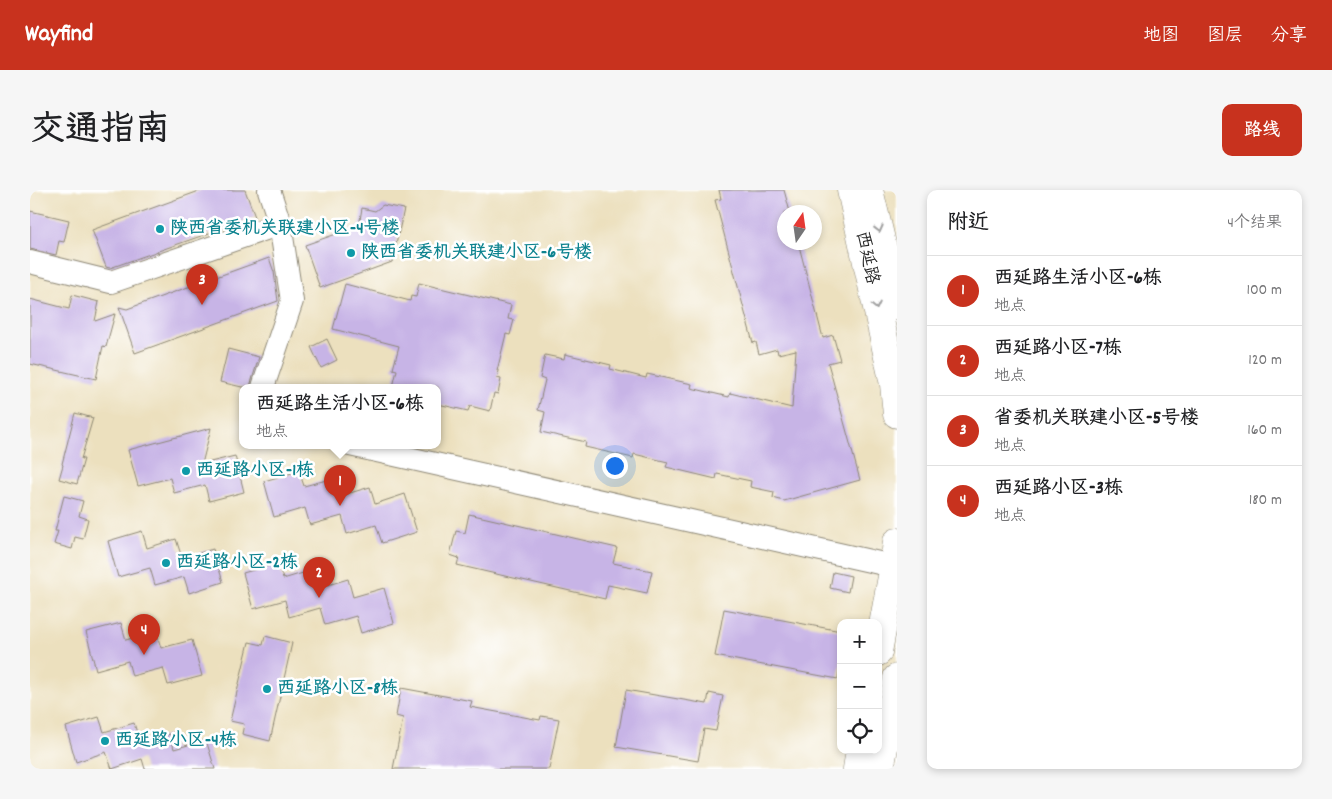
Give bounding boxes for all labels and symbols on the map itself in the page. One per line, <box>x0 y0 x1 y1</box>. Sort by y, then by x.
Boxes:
north arrow <box>777 205 822 250</box>
place label: 陕西省委机关联建小区-4号楼 <box>170 217 400 242</box>
marker: 陕西省委机关联建小区-4号楼 <box>154 223 166 235</box>
one-way arrow <box>873 224 884 233</box>
street label: 西延路 <box>848 229 884 287</box>
place label: 陕西省委机关联建小区-6号楼 <box>361 241 592 266</box>
marker: 陕西省委机关联建小区-6号楼 <box>345 247 357 259</box>
pin: 3 <box>186 264 218 305</box>
one-way arrow <box>871 302 881 310</box>
your location <box>602 453 628 479</box>
place label: 西延路小区-1栋 <box>196 459 314 484</box>
marker: 西延路小区-1栋 <box>180 465 192 477</box>
pin: 1 <box>324 465 356 506</box>
place label: 西延路小区-2栋 <box>176 551 298 576</box>
marker: 西延路小区-2栋 <box>160 557 172 569</box>
pin: 2 <box>303 557 335 598</box>
pin: 4 <box>128 614 160 655</box>
place label: 西延路小区-8栋 <box>277 677 398 702</box>
marker: 西延路小区-8栋 <box>261 683 273 695</box>
place label: 西延路小区-4栋 <box>115 729 237 754</box>
marker: 西延路小区-4栋 <box>99 735 111 747</box>

